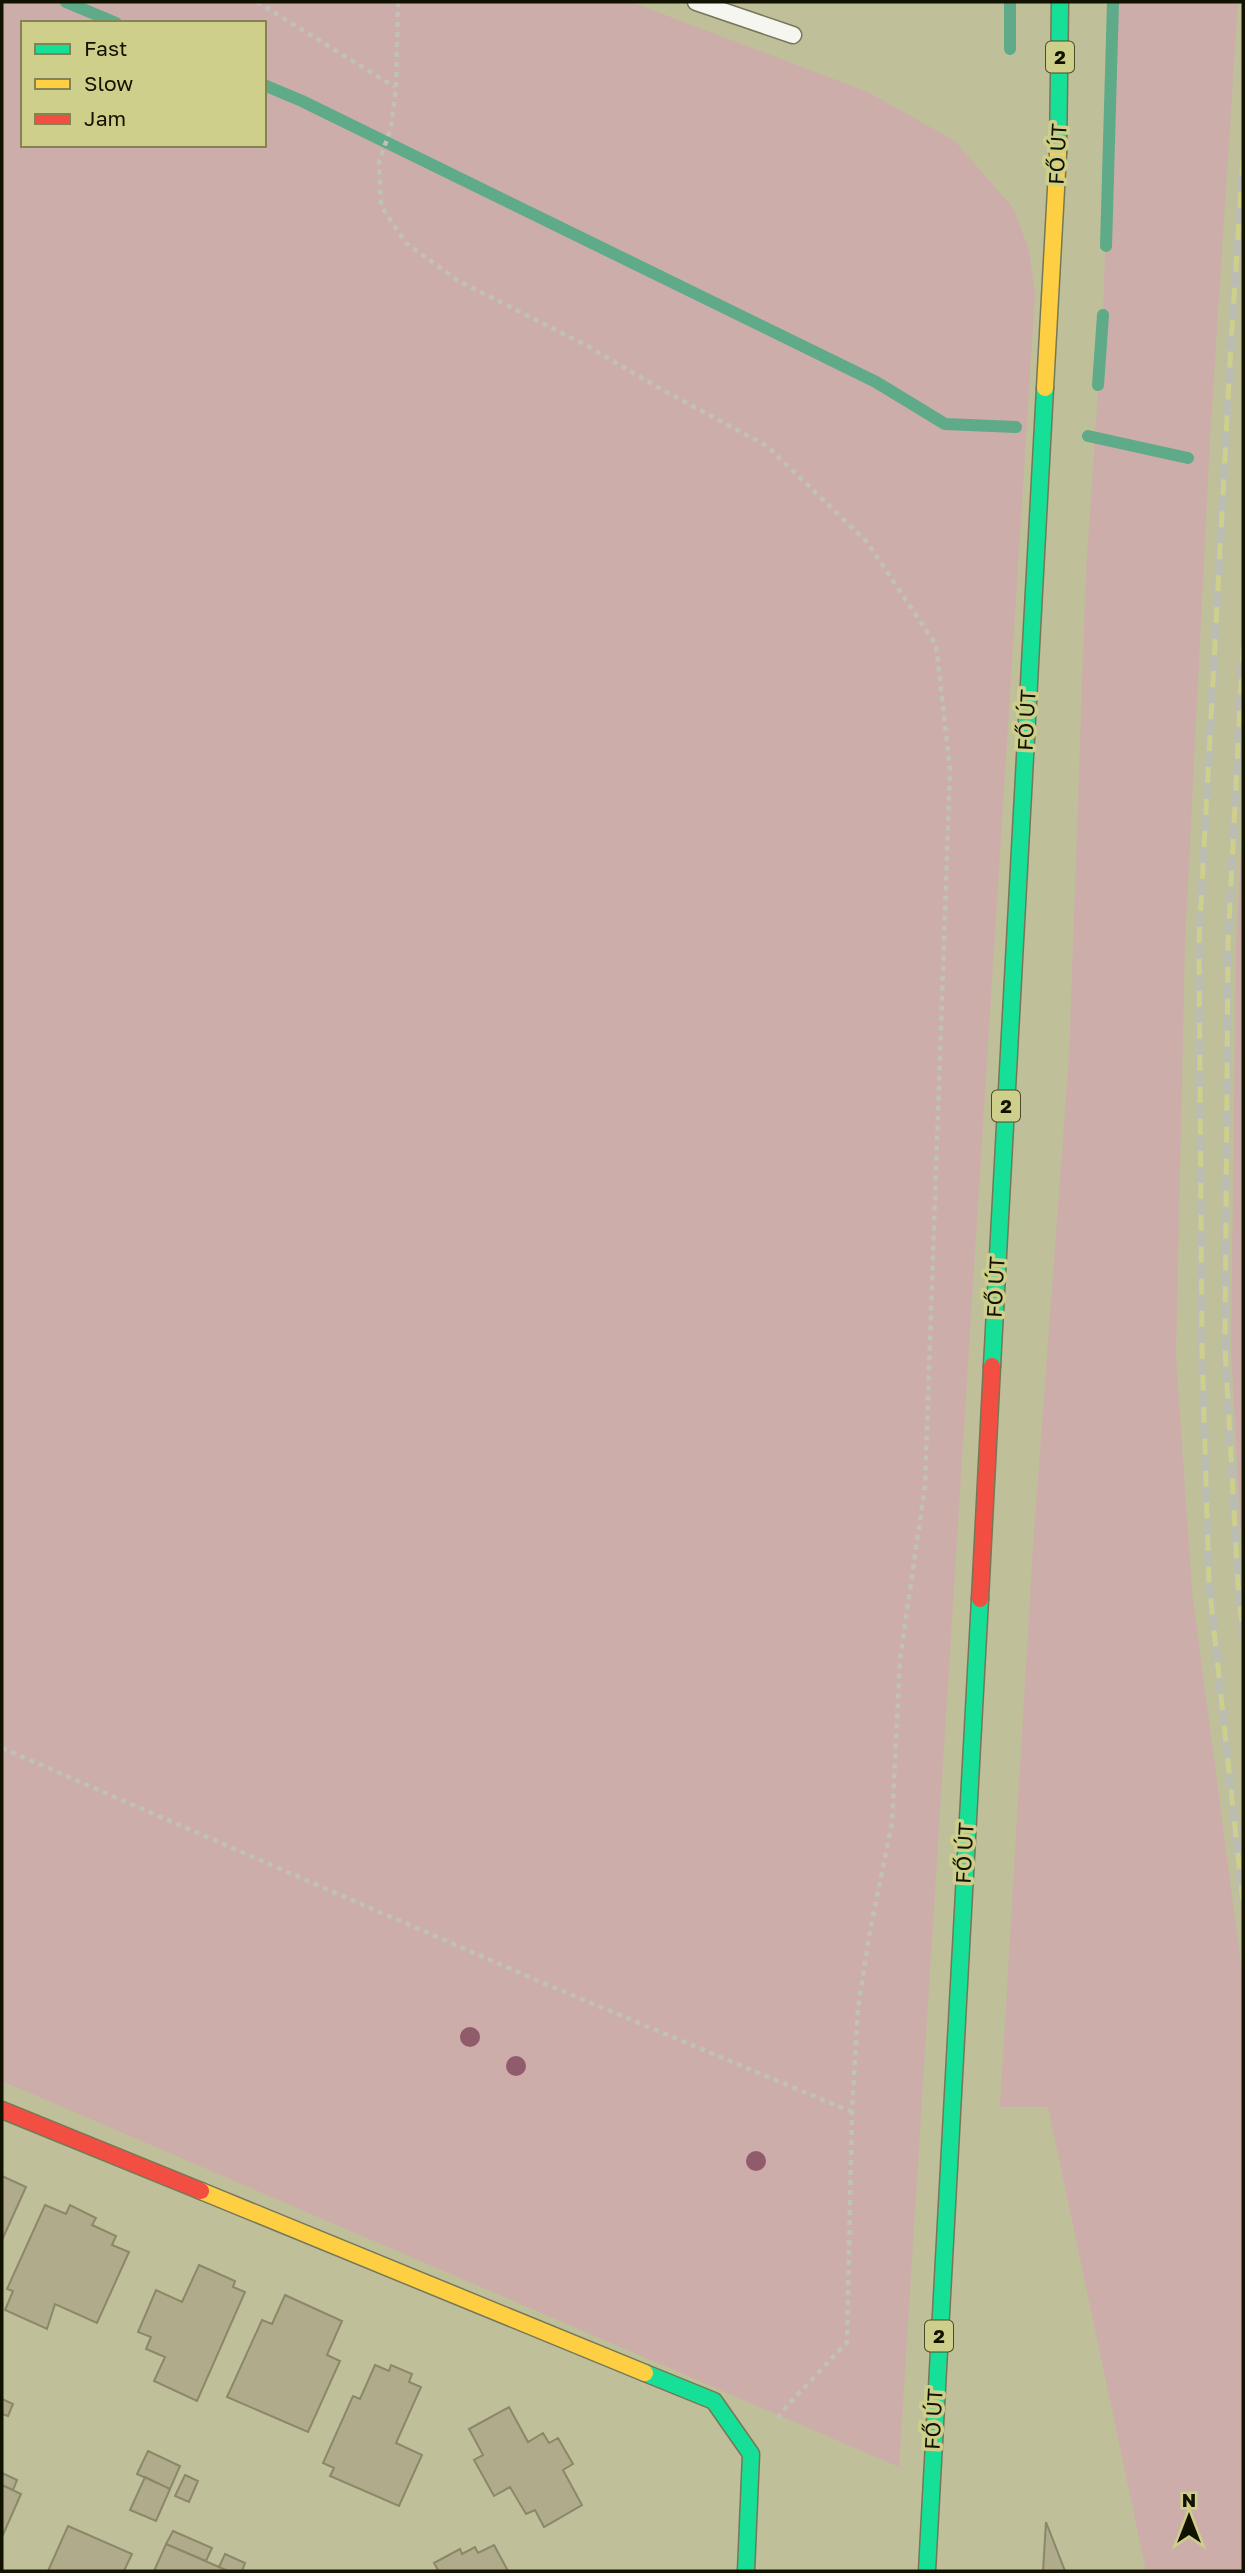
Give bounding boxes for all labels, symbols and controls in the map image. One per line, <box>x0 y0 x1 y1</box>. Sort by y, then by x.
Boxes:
legend <box>21 21 266 147</box>
text: Fast <box>84 35 127 61</box>
road number: 2 <box>1046 41 1074 72</box>
text: Slow <box>84 70 133 96</box>
text: Jam <box>84 105 126 131</box>
street label: FŐ ÚT <box>1042 123 1072 185</box>
street label: FŐ ÚT <box>1011 689 1041 751</box>
road number: 2 <box>992 1090 1020 1122</box>
street label: FŐ ÚT <box>980 1256 1010 1318</box>
street label: FŐ ÚT <box>949 1822 979 1884</box>
road number: 2 <box>925 2320 953 2352</box>
street label: FŐ ÚT <box>918 2388 948 2450</box>
north arrow <box>1154 2482 1224 2552</box>
text: N <box>1182 2488 1196 2511</box>

